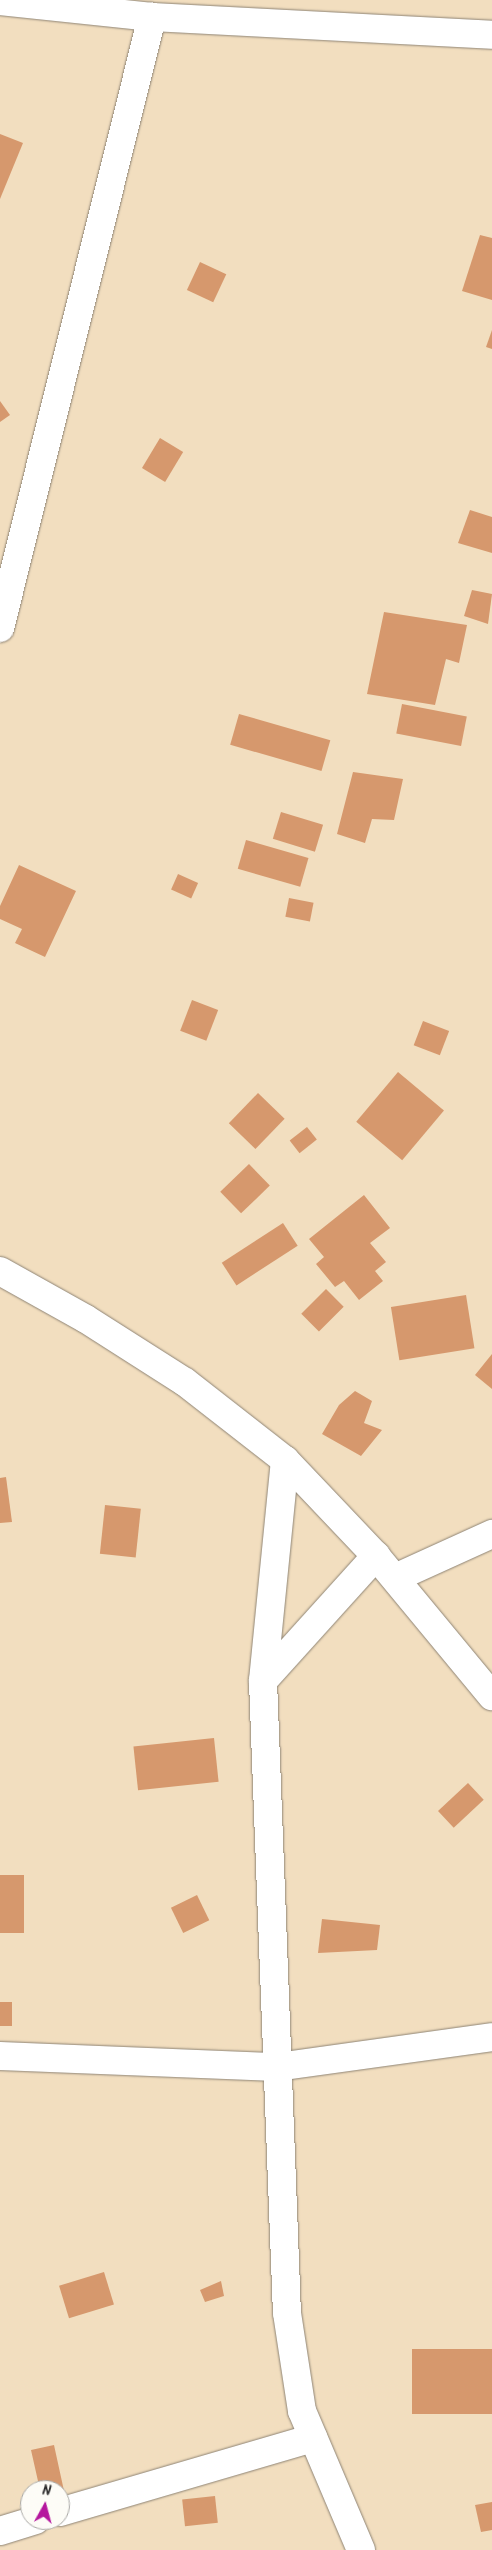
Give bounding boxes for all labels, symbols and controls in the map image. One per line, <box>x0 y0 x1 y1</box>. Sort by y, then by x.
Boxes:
north arrow <box>20 2480 70 2530</box>
text: N <box>41 2480 52 2503</box>

